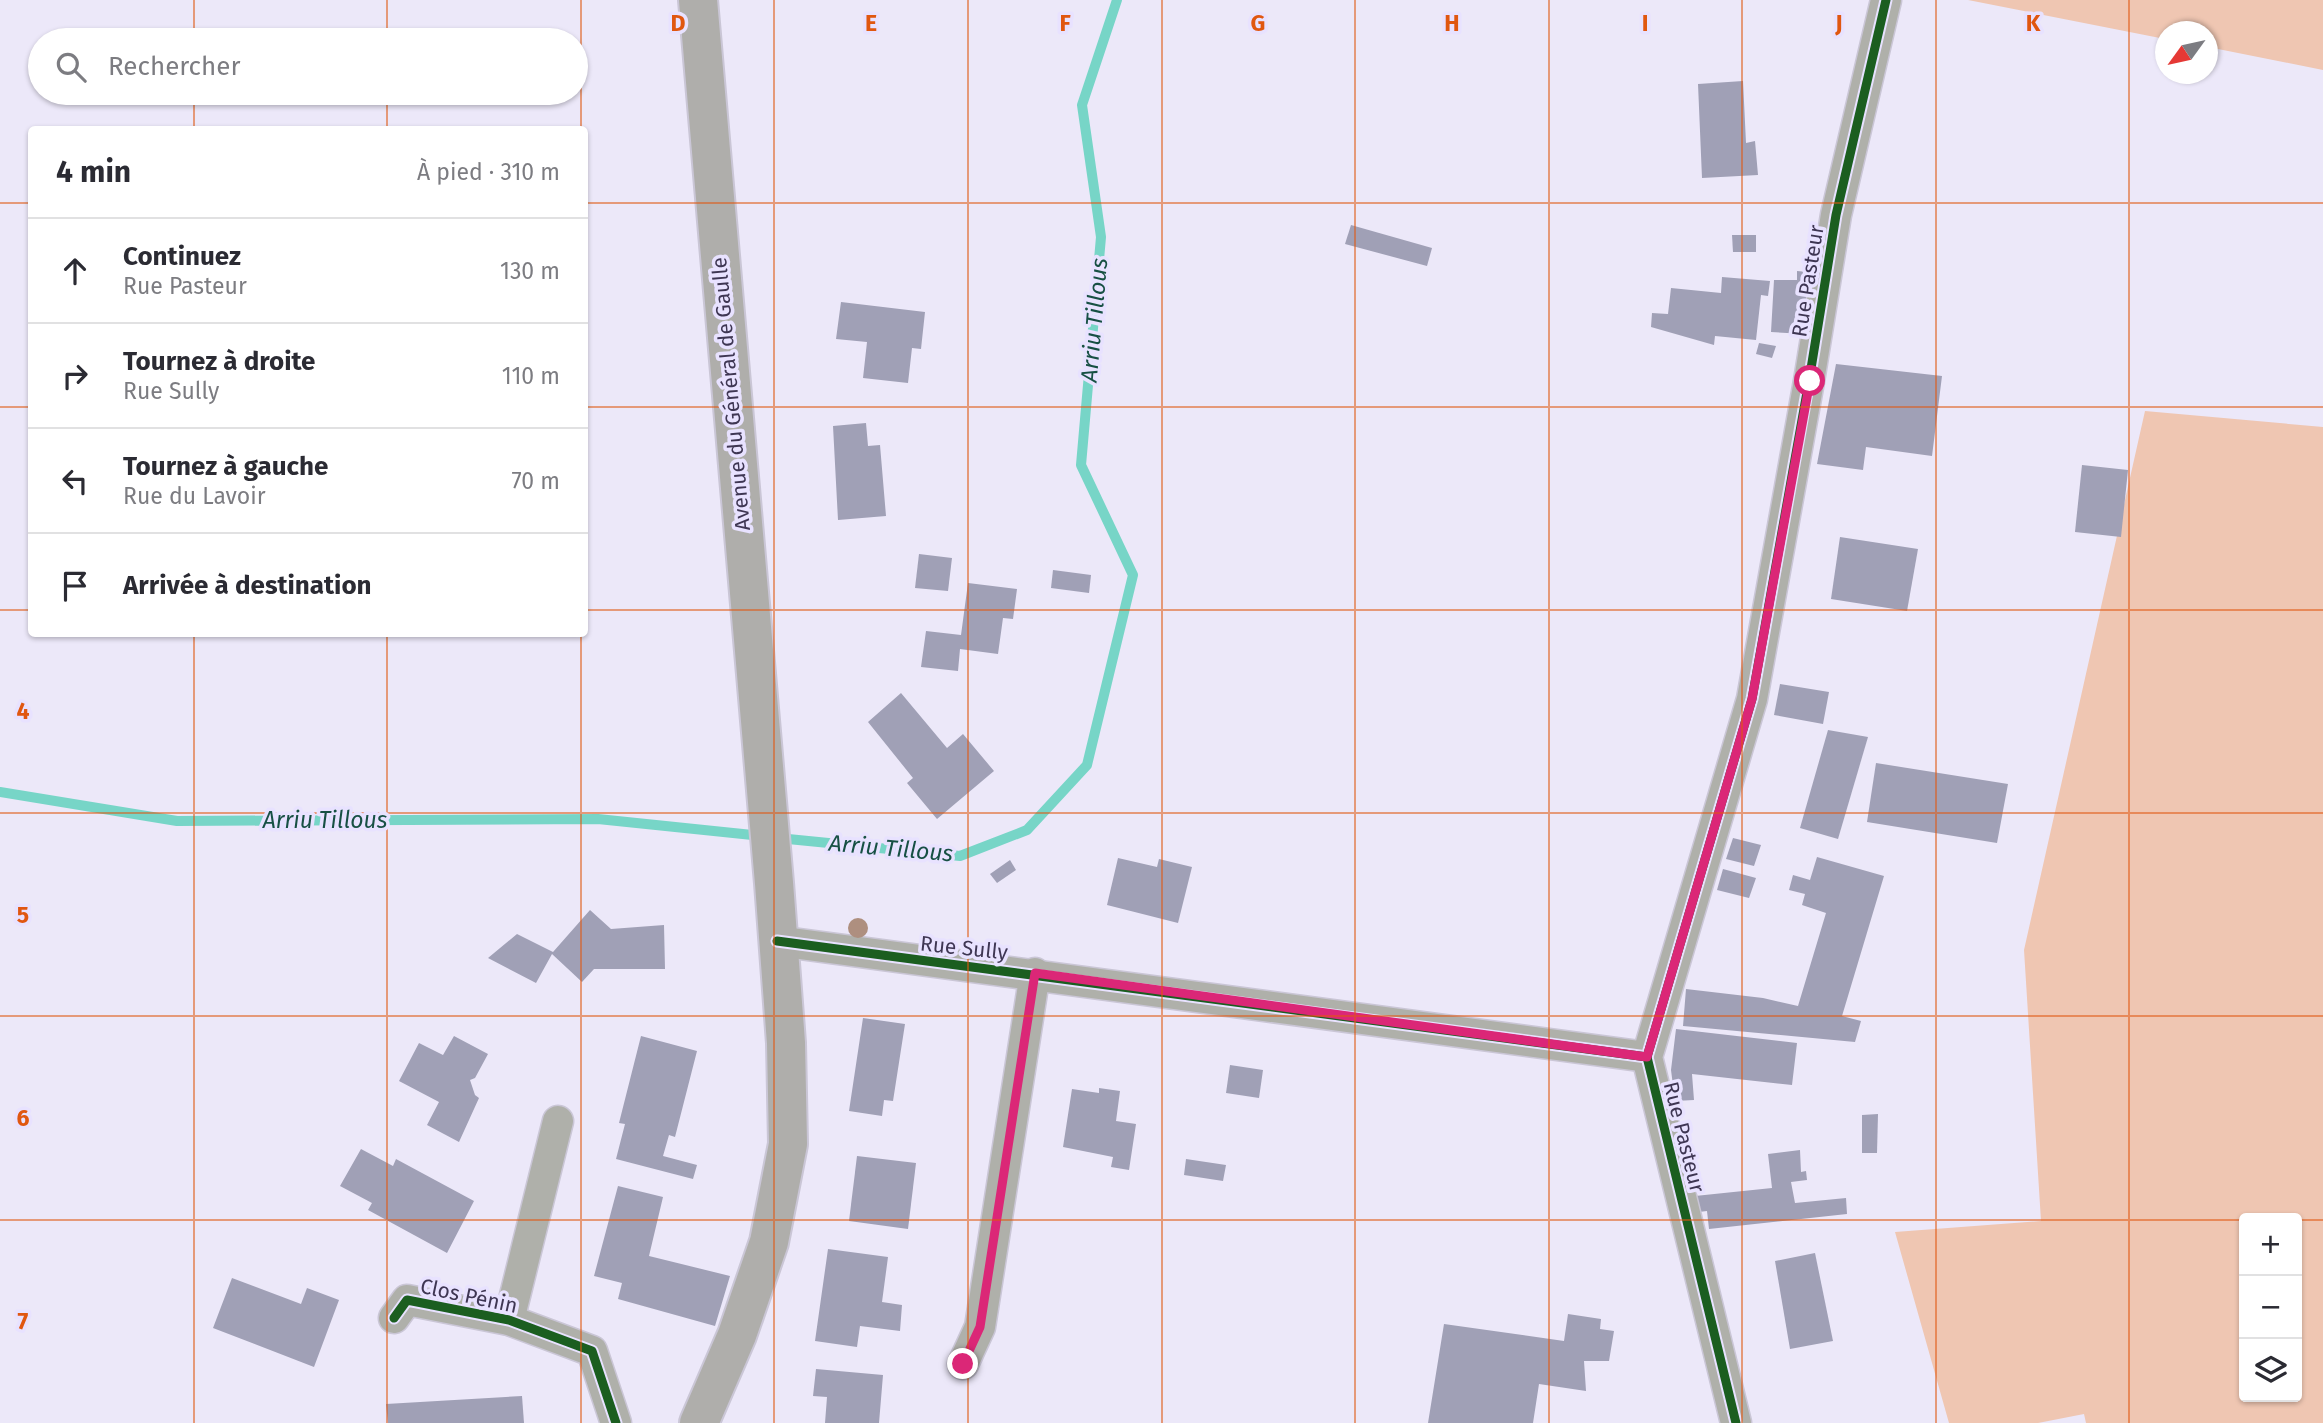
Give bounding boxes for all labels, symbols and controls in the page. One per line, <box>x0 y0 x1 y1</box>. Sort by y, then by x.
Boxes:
text: D <box>671 9 686 37</box>
text: E <box>865 9 877 37</box>
text: F <box>1059 9 1071 37</box>
text: G <box>1251 9 1265 37</box>
text: H <box>1444 9 1460 37</box>
text: I <box>1642 9 1648 37</box>
text: J <box>1834 9 1843 37</box>
text: K <box>2026 9 2041 37</box>
north arrow <box>2155 21 2218 84</box>
search box <box>28 28 588 105</box>
icon: search <box>52 48 90 86</box>
text: Rechercher <box>108 51 240 82</box>
text: 4 min <box>56 154 131 190</box>
text: À pied · 310 m <box>417 158 560 186</box>
street label: Rue Pasteur <box>1786 223 1830 339</box>
text: Continuez <box>123 241 241 272</box>
icon: ahead <box>56 252 94 290</box>
street label: Avenue du Général de Gaulle <box>706 256 756 532</box>
water label: Arriu Tillous <box>1075 256 1113 384</box>
text: 130 m <box>500 257 560 285</box>
text: Rue Pasteur <box>123 272 247 300</box>
text: Tournez à droite <box>123 346 315 377</box>
icon: right <box>56 357 94 395</box>
text: 110 m <box>502 362 560 390</box>
route start <box>1794 365 1825 396</box>
text: Rue Sully <box>123 377 219 405</box>
text: Tournez à gauche <box>123 451 328 482</box>
icon: left <box>56 462 94 500</box>
text: 70 m <box>511 467 560 495</box>
text: Rue du Lavoir <box>123 482 266 510</box>
icon: arrive <box>56 567 94 605</box>
text: Arrivée à destination <box>123 570 372 601</box>
text: 4 <box>17 697 30 725</box>
water label: Arriu Tillous <box>262 806 388 834</box>
water label: Arriu Tillous <box>827 829 955 867</box>
text: 5 <box>17 901 29 929</box>
street label: Rue Sully <box>919 930 1010 966</box>
street label: Rue Pasteur <box>1658 1079 1710 1195</box>
text: 6 <box>17 1104 30 1132</box>
map controls <box>2239 1213 2302 1402</box>
button: + <box>2239 1213 2302 1276</box>
street label: Clos Pénin <box>418 1273 520 1319</box>
button: − <box>2239 1276 2302 1339</box>
text: 7 <box>18 1307 29 1335</box>
button: layers <box>2239 1339 2302 1402</box>
route end <box>947 1348 978 1379</box>

